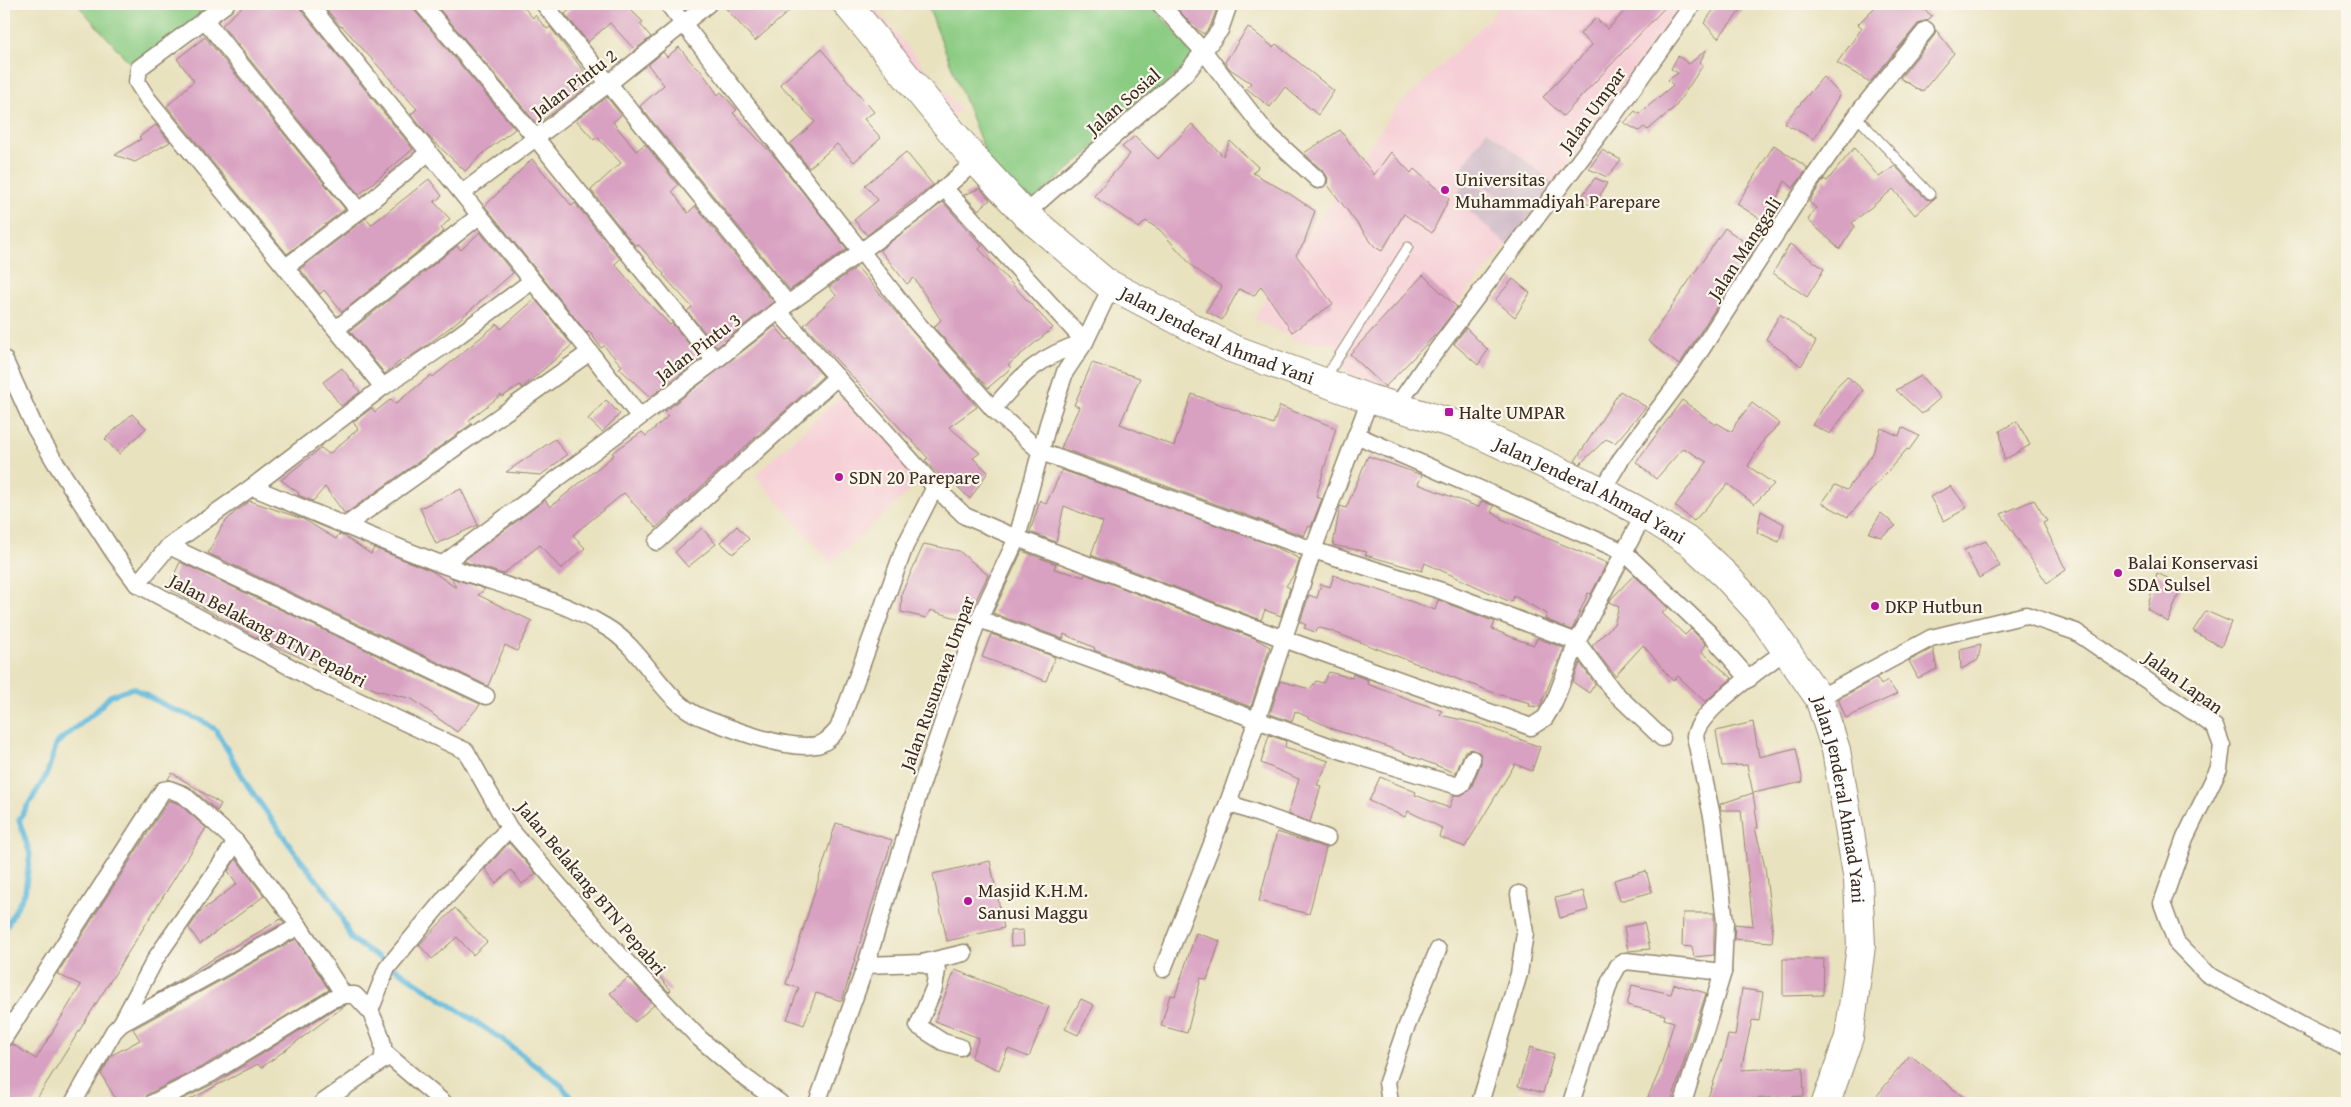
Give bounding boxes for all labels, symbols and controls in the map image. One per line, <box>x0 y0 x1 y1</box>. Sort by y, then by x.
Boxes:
street label: Jalan Pintu 2 <box>524 42 623 126</box>
street label: Jalan Umpar <box>1550 60 1633 159</box>
street label: Jalan Sosial <box>1078 61 1166 142</box>
place label: Universitas Muhammadiyah Parepare <box>1455 165 1660 215</box>
marker: Universitas Muhammadiyah Parepare <box>1439 184 1451 196</box>
street label: Jalan Manggali <box>1699 191 1788 307</box>
street label: Jalan Jenderal Ahmad Yani <box>1114 277 1318 391</box>
street label: Jalan Pintu 3 <box>648 306 747 390</box>
place label: Halte UMPAR <box>1459 398 1565 426</box>
marker: Halte UMPAR <box>1443 406 1455 418</box>
street label: Jalan Jenderal Ahmad Yani <box>1489 428 1691 551</box>
place label: SDN 20 Parepare <box>849 463 980 491</box>
marker: SDN 20 Parepare <box>833 471 845 483</box>
place label: Balai Konservasi SDA Sulsel <box>2128 548 2258 598</box>
street label: Jalan Belakang BTN Pepabri <box>162 565 372 694</box>
marker: Balai Konservasi SDA Sulsel <box>2112 567 2124 579</box>
street label: Jalan Rusunawa Umpar <box>892 592 982 776</box>
place label: DKP Hutbun <box>1885 592 1983 620</box>
marker: DKP Hutbun <box>1869 600 1881 612</box>
street label: Jalan Lapan <box>2137 642 2230 721</box>
street label: Jalan Jenderal Ahmad Yani <box>1805 690 1873 904</box>
street label: Jalan Belakang BTN Pepabri <box>509 793 674 981</box>
place label: Masjid K.H.M. Sanusi Maggu <box>978 876 1089 926</box>
marker: Masjid K.H.M. Sanusi Maggu <box>962 895 974 907</box>

